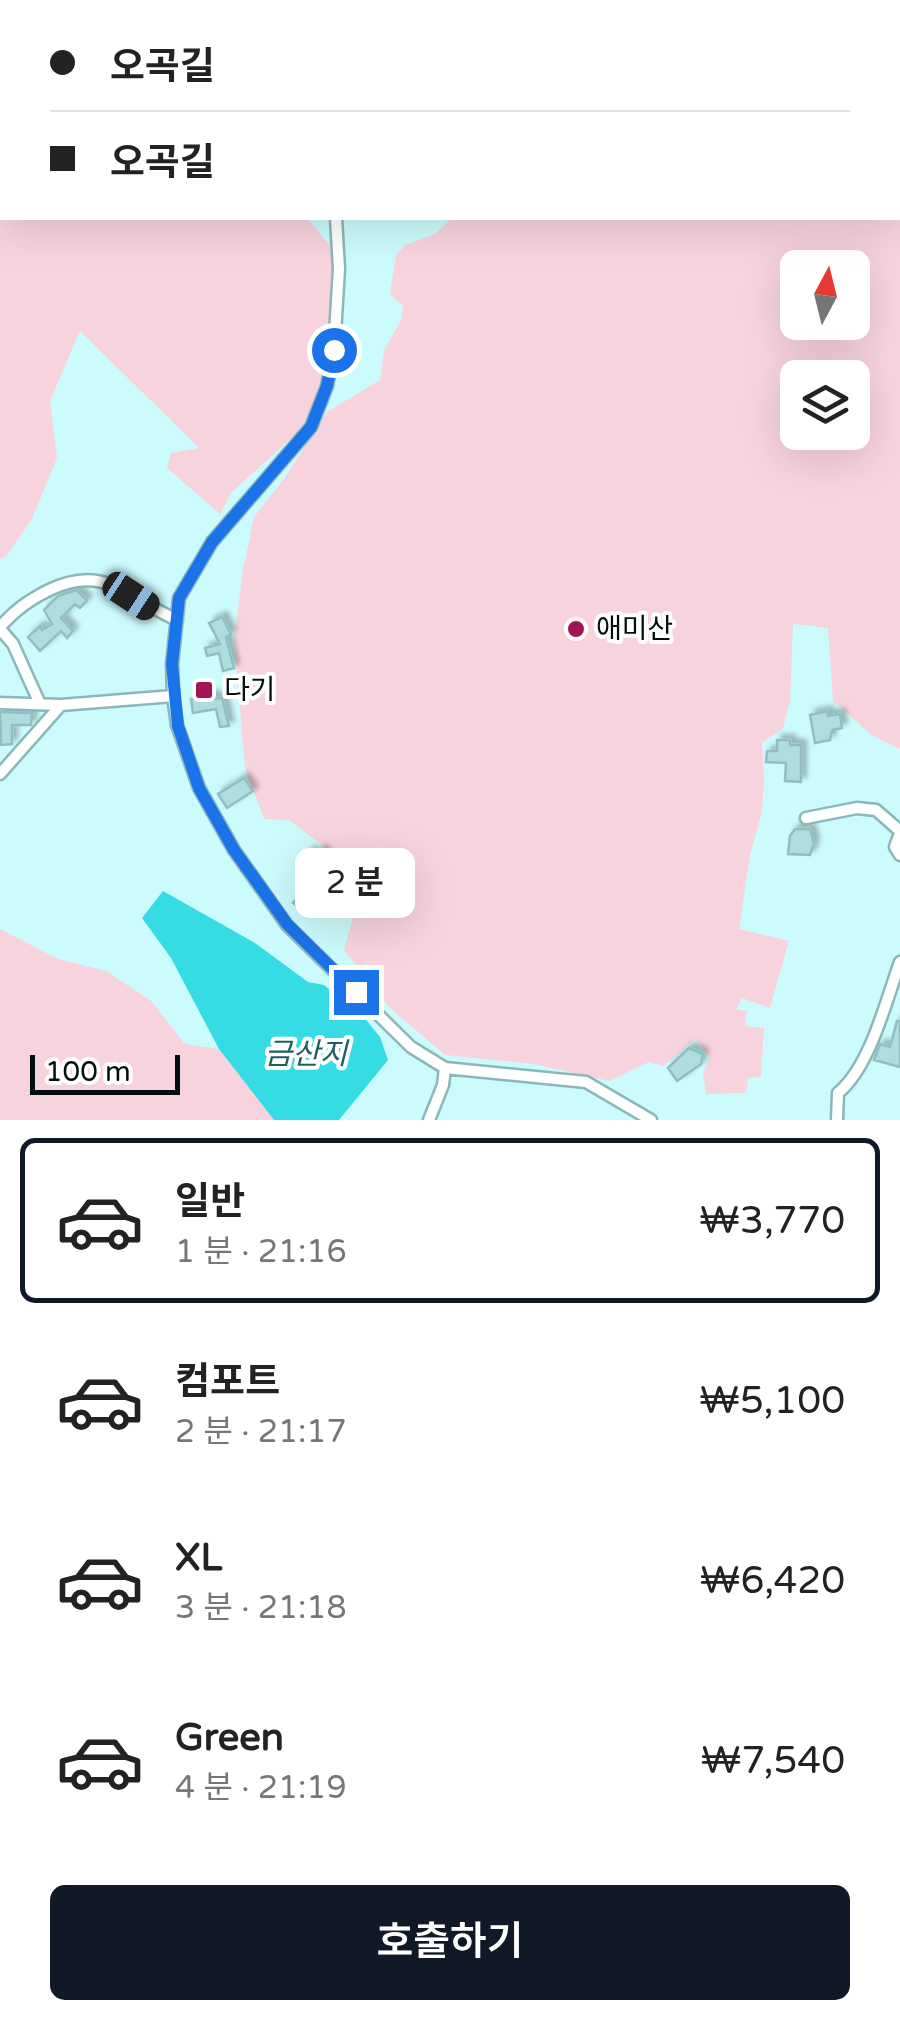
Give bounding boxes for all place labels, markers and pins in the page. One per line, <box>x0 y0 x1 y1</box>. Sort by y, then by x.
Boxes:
place label: 애미산 <box>596 612 673 646</box>
marker: 애미산 <box>565 618 587 640</box>
place label: 다기 <box>224 673 276 707</box>
marker: 다기 <box>193 679 215 701</box>

